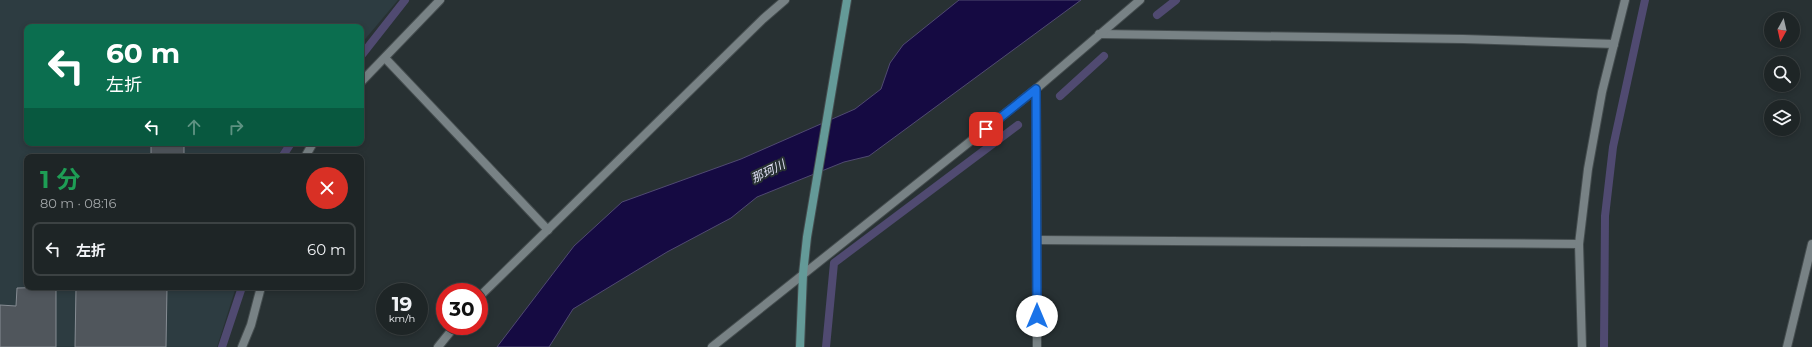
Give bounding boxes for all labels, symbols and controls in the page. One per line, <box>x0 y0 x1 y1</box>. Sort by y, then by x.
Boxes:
north arrow <box>1764 12 1800 48</box>
map controls <box>1764 12 1800 136</box>
text: 60 m <box>106 36 180 70</box>
icon: left <box>40 40 92 92</box>
button: search <box>1764 56 1800 92</box>
text: 左折 <box>106 74 142 96</box>
button: layers <box>1764 100 1800 136</box>
pin <box>969 112 1003 146</box>
icon: left <box>141 116 163 138</box>
icon: ahead <box>183 116 205 138</box>
icon: right <box>225 116 247 138</box>
icon: arrive <box>975 118 997 140</box>
water label: 那珂川 <box>749 155 789 186</box>
text: 1 分 <box>40 165 80 194</box>
button: close <box>306 167 348 209</box>
text: 80 m · 08:16 <box>40 195 116 211</box>
icon: left <box>42 238 64 260</box>
text: 60 m <box>307 240 346 259</box>
text: 左折 <box>76 241 106 260</box>
speed limit sign: 30 <box>436 283 488 335</box>
text: 19 <box>392 292 412 316</box>
position arrow <box>1016 295 1058 337</box>
text: km/h <box>389 312 415 325</box>

